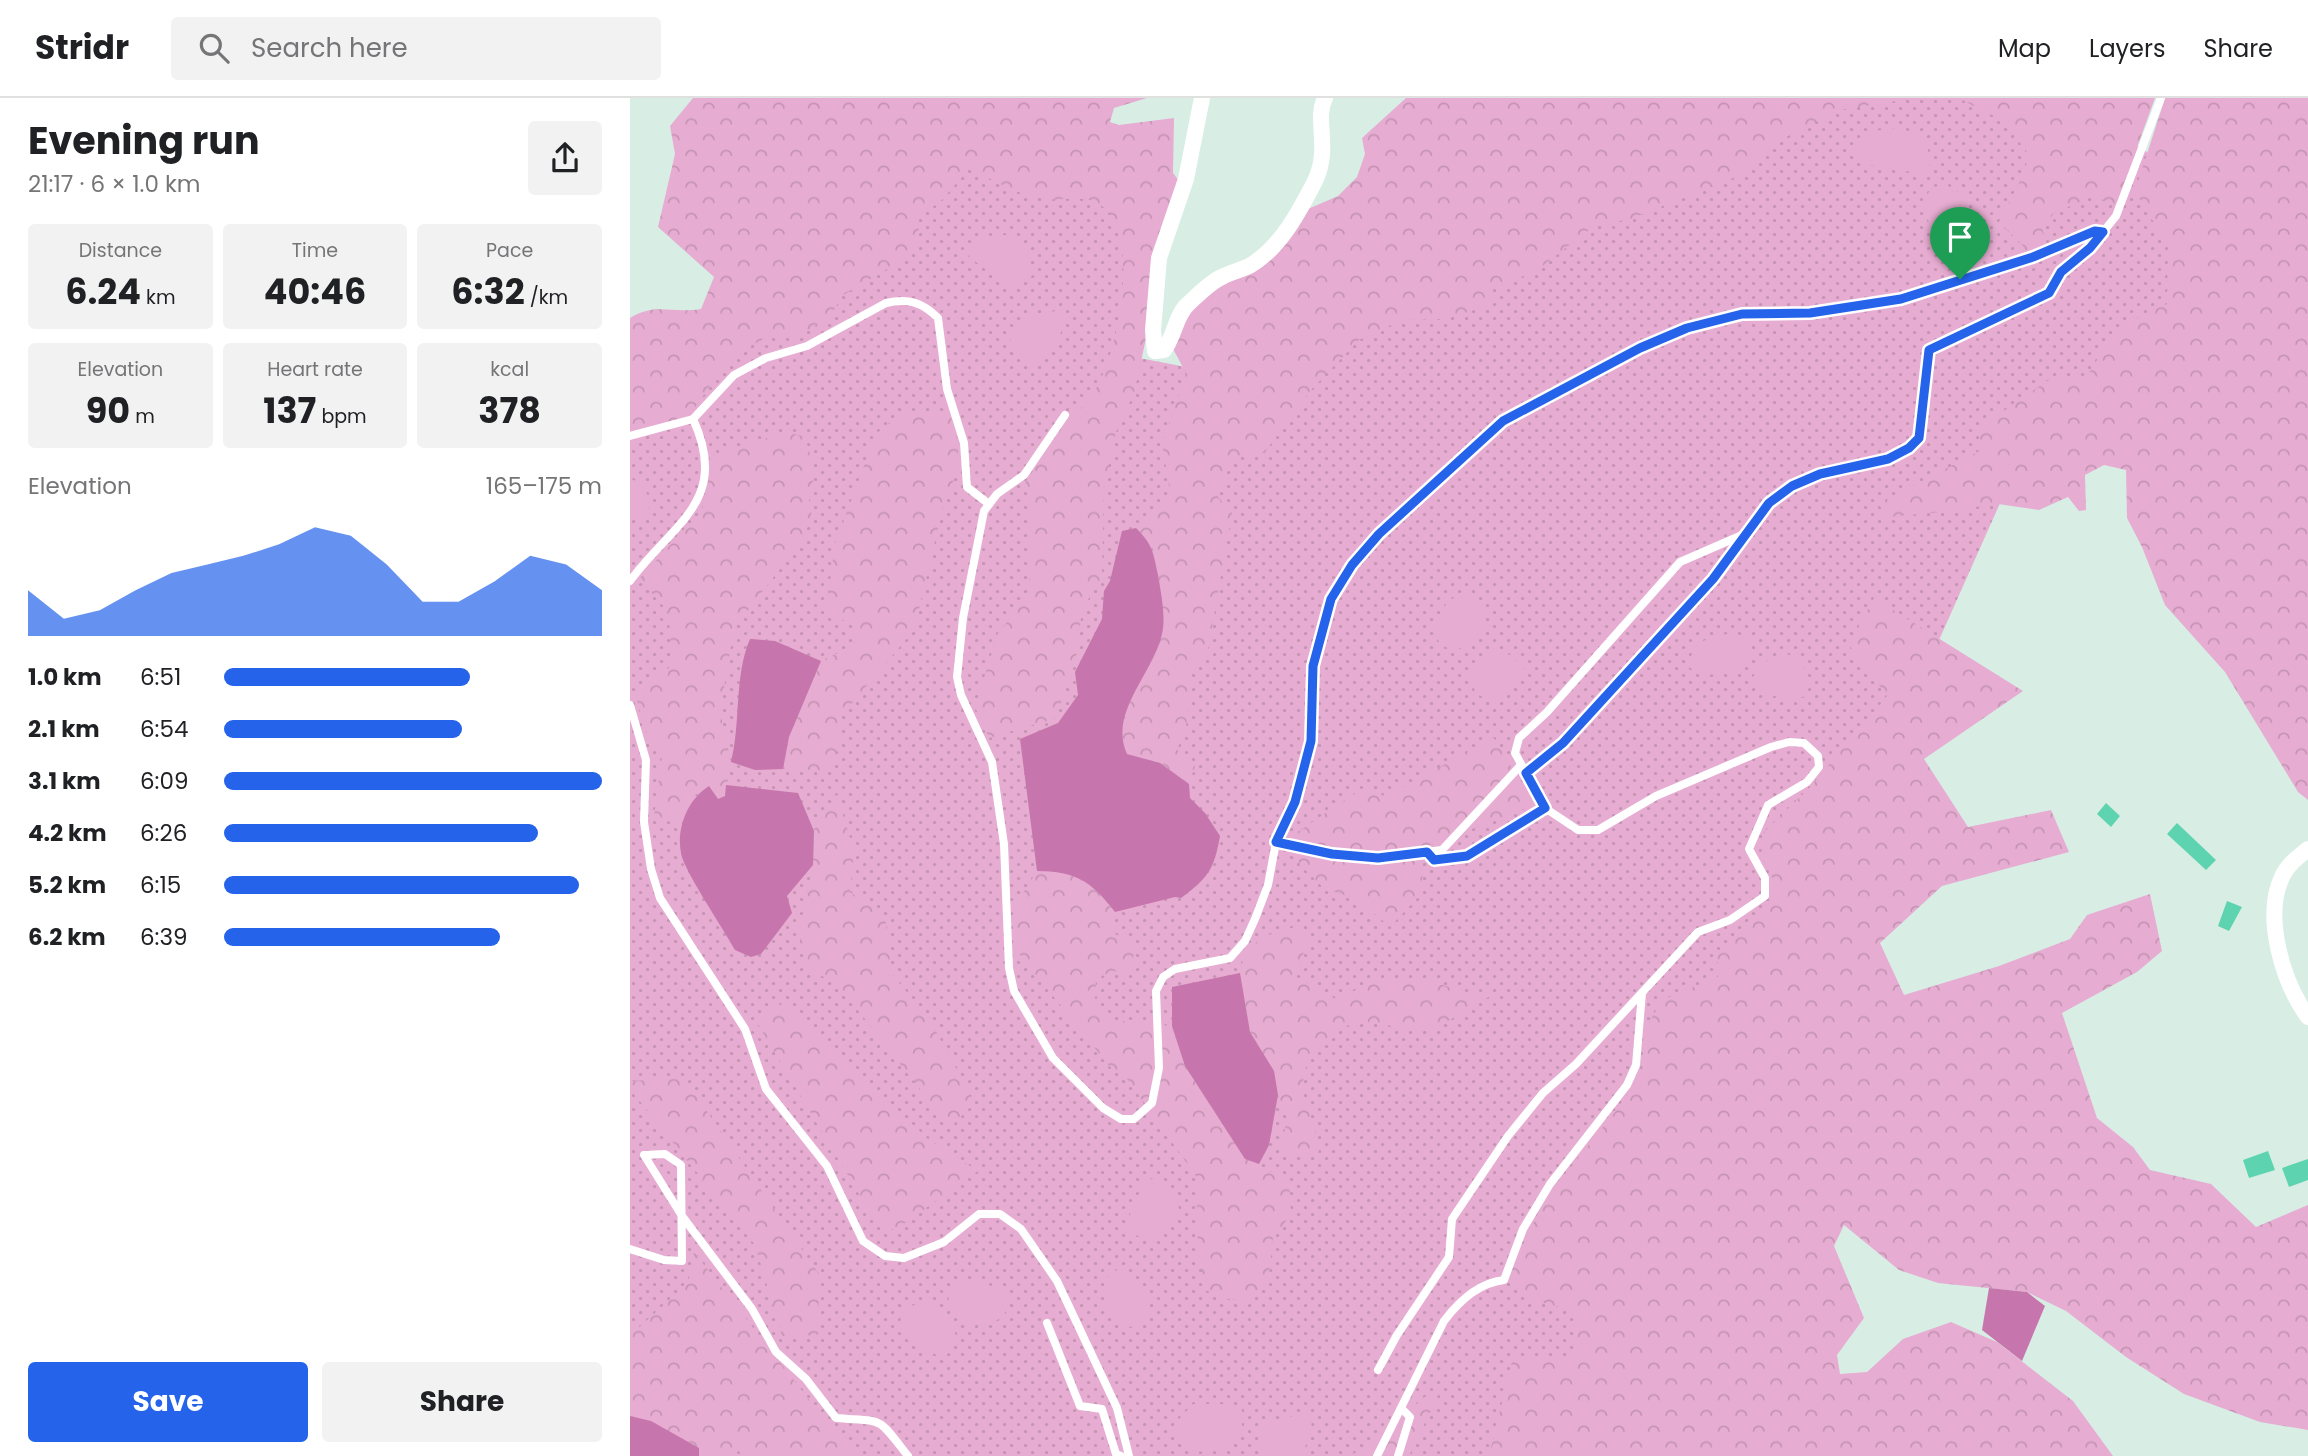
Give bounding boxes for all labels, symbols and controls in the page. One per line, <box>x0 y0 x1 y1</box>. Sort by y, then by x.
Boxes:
search box <box>171 17 661 80</box>
text: Stridr <box>35 24 129 71</box>
icon: search <box>195 29 233 67</box>
text: Search here <box>251 30 408 66</box>
text: Map <box>1998 32 2051 65</box>
text: Layers <box>2089 32 2165 65</box>
text: Share <box>2203 32 2273 65</box>
text: Evening run <box>28 114 260 167</box>
button: share <box>528 121 602 195</box>
text: 21:17 · 6 × 1.0 km <box>28 168 201 200</box>
pin <box>1930 207 1990 279</box>
icon: arrive <box>1941 218 1979 256</box>
text: Distance <box>79 237 162 264</box>
text: Time <box>292 237 338 264</box>
text: Pace <box>486 237 533 264</box>
text: 6.24 <box>65 267 141 316</box>
text: 40:46 <box>264 267 366 316</box>
text: 6:32 <box>451 267 525 316</box>
text: km <box>141 284 175 311</box>
text: /km <box>525 284 568 311</box>
text: Elevation <box>78 356 163 383</box>
text: Heart rate <box>267 356 363 383</box>
text: kcal <box>490 356 529 383</box>
text: 90 <box>86 386 130 435</box>
text: 137 <box>263 386 316 435</box>
text: 378 <box>478 386 541 435</box>
text: m <box>130 403 155 430</box>
text: bpm <box>316 403 367 430</box>
text: Elevation <box>28 470 132 502</box>
text: 165–175 m <box>486 470 602 502</box>
text: 1.0 km <box>28 661 102 693</box>
text: 6:51 <box>140 661 181 693</box>
text: 2.1 km <box>28 713 100 745</box>
text: 6:54 <box>140 713 188 745</box>
text: 3.1 km <box>28 765 101 797</box>
text: 6:09 <box>140 765 188 797</box>
text: 4.2 km <box>28 817 107 849</box>
text: 6:26 <box>140 817 187 849</box>
text: 5.2 km <box>28 869 106 901</box>
text: 6:15 <box>140 869 181 901</box>
text: 6.2 km <box>28 921 106 953</box>
text: 6:39 <box>140 921 188 953</box>
button: Save <box>28 1362 308 1442</box>
button: Share <box>322 1362 602 1442</box>

